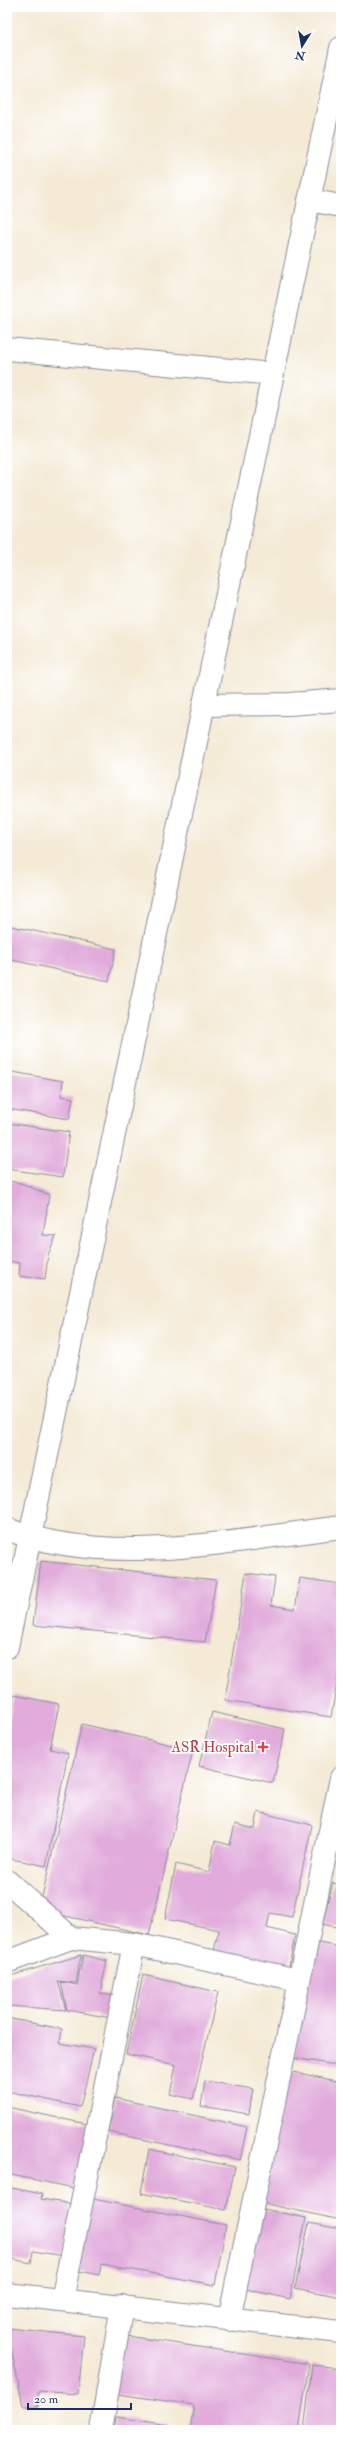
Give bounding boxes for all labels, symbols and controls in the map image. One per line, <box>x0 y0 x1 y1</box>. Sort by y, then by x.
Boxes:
north arrow <box>282 26 322 66</box>
text: N <box>293 48 307 63</box>
place label: ASR Hospital <box>170 1738 254 1758</box>
marker: ASR Hospital <box>257 1741 269 1753</box>
scale bar <box>28 2385 131 2411</box>
text: 20 m <box>34 2392 59 2407</box>

